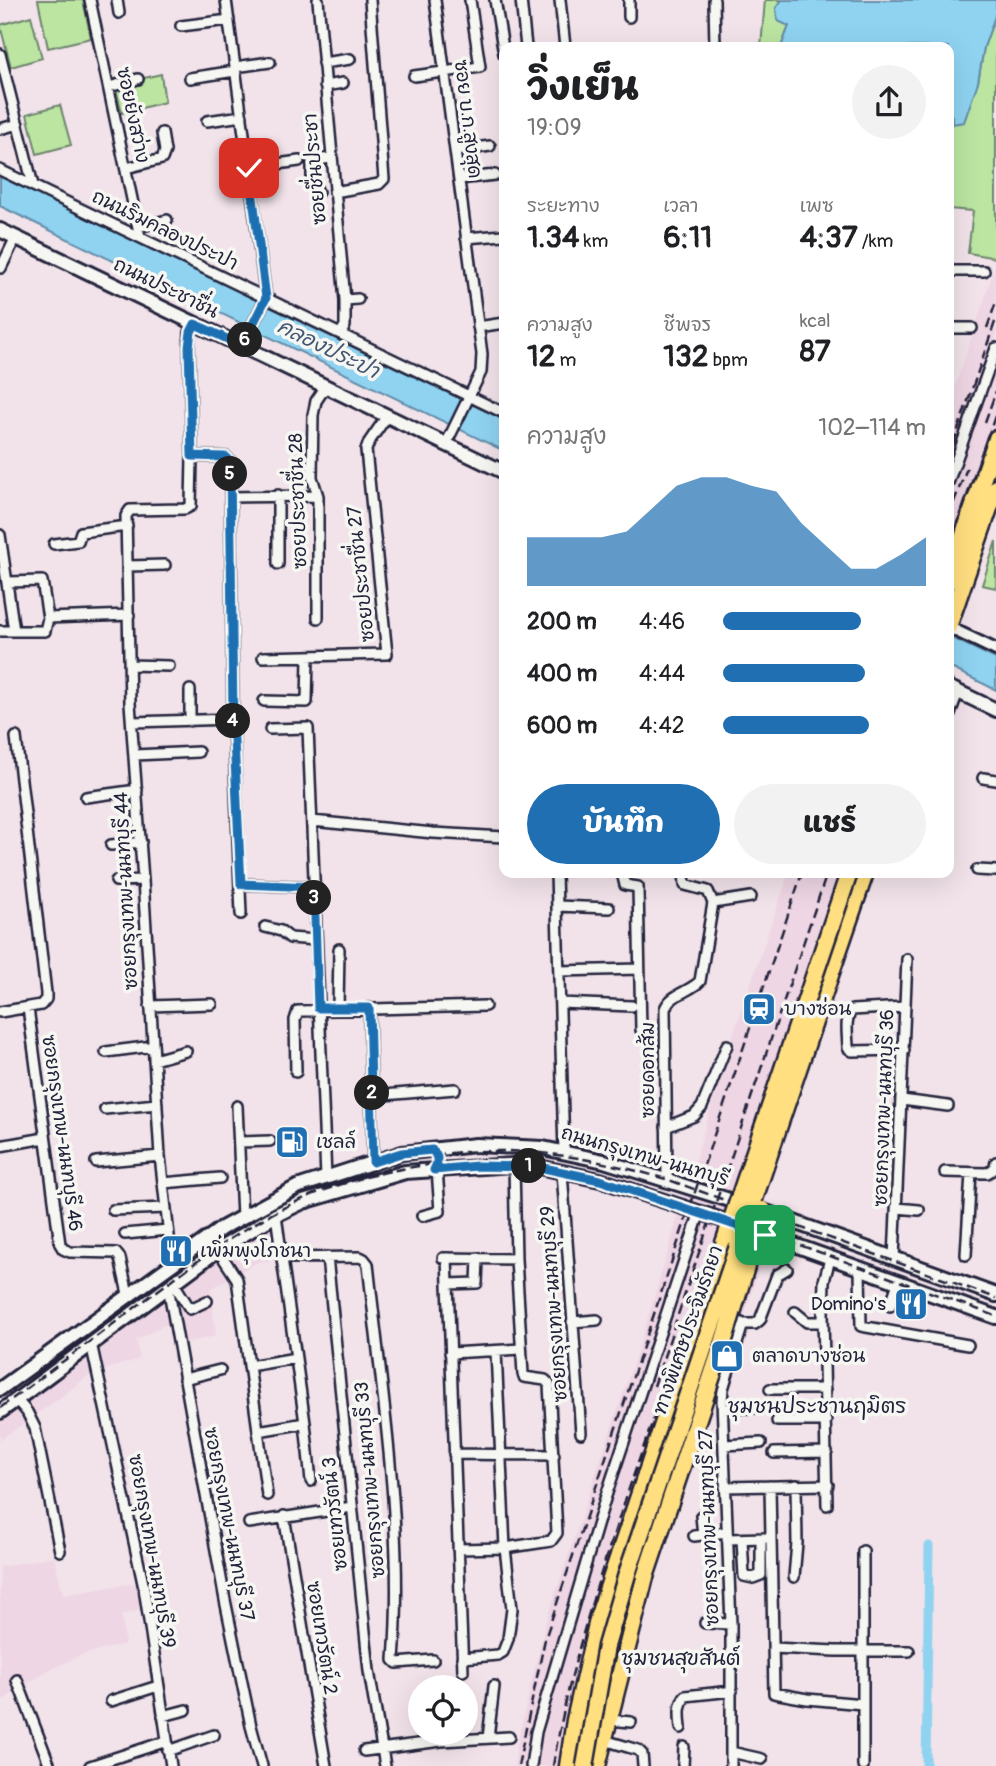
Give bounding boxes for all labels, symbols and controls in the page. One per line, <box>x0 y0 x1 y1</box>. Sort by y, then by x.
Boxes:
street label: ซอย บ.ก.สูงสุด <box>447 58 487 180</box>
text: วิ่งเย็น <box>527 63 639 111</box>
street label: ซอยยังสว่าง <box>111 65 155 165</box>
button: share <box>852 65 926 139</box>
street label: ซอยชื่นประชา <box>292 112 332 226</box>
text: 19:09 <box>527 113 582 142</box>
pin <box>219 138 279 198</box>
icon: check <box>230 149 268 187</box>
street label: ถนนริมคลองประปา <box>88 184 242 276</box>
text: ระยะทาง <box>527 194 600 218</box>
text: เวลา <box>663 194 698 218</box>
text: เพซ <box>800 194 834 218</box>
text: 1.34 <box>527 219 579 256</box>
text: 6:11 <box>663 219 712 256</box>
text: 4:37 <box>800 219 858 256</box>
text: km <box>579 229 608 253</box>
text: /km <box>858 229 893 253</box>
street label: ถนนประชาชื่น <box>110 247 225 324</box>
text: kcal <box>800 309 831 333</box>
water label: คลองประปา <box>273 313 385 386</box>
text: ความสูง <box>527 313 593 337</box>
text: ชีพจร <box>663 313 711 337</box>
pin: 6 <box>228 322 262 358</box>
text: 6 <box>239 327 250 351</box>
text: 87 <box>800 333 831 370</box>
text: 12 <box>527 338 556 375</box>
text: 132 <box>663 338 709 375</box>
text: m <box>556 348 577 372</box>
text: bpm <box>709 348 748 372</box>
text: 102–114 m <box>818 413 926 442</box>
text: ความสูง <box>527 422 606 451</box>
street label: ซอยประชาชื่น 28 <box>278 433 312 570</box>
pin: 5 <box>212 456 247 491</box>
text: 5 <box>224 461 235 485</box>
street label: ซอยประชาชื่น 27 <box>336 505 380 644</box>
text: 200 m <box>527 607 597 636</box>
text: 4:46 <box>639 607 685 636</box>
text: 400 m <box>527 659 597 688</box>
text: 4:44 <box>639 659 685 688</box>
pin: 4 <box>216 704 250 738</box>
text: 4 <box>227 708 238 732</box>
text: 600 m <box>527 711 597 740</box>
text: 4:42 <box>639 711 685 740</box>
button: บันทึก <box>527 784 720 864</box>
button: แชร์ <box>734 784 926 864</box>
street label: ซอยกรุงเทพ-นนทบุรี 44 <box>109 791 145 991</box>
pin: 3 <box>296 880 332 916</box>
text: 3 <box>308 885 319 909</box>
station icon: บางซ่อน <box>740 990 778 1028</box>
place label: บางซ่อน <box>784 997 852 1021</box>
street label: ซอยกรุงเทพ-นนทบุรี 36 <box>869 1009 901 1207</box>
street label: ซอยดอกส้ม <box>636 1022 660 1118</box>
street label: ซอยกรุงเทพ-นนทบุรี 46 <box>34 1033 88 1233</box>
pin: 2 <box>354 1076 390 1110</box>
text: 2 <box>366 1080 377 1104</box>
street label: ถนนกรุงเทพ-นนทบุรี <box>558 1121 732 1193</box>
fuel station icon: เชลล์ <box>273 1123 311 1161</box>
place label: เชลล์ <box>316 1129 356 1154</box>
pin: 1 <box>512 1148 546 1184</box>
text: 1 <box>525 1153 532 1177</box>
street label: ซอยกรุงเทพ-นนทบุรี 29 <box>535 1205 575 1403</box>
pin <box>735 1205 795 1265</box>
icon: arrive <box>746 1216 784 1254</box>
restaurant icon: เพิ่มพุงโภชนา <box>157 1232 195 1270</box>
place label: เพิ่มพุงโภชนา <box>200 1234 311 1265</box>
street label: ทางพิเศษประจิมรัถยา <box>648 1242 728 1418</box>
restaurant icon: Domino's <box>892 1285 930 1323</box>
place label: Domino's <box>811 1292 887 1316</box>
shop icon: ตลาดบางซ่อน <box>708 1337 746 1375</box>
place label: ตลาดบางซ่อน <box>752 1344 866 1368</box>
street label: ซอยกรุงเทพ-นนทบุรี 33 <box>349 1380 393 1579</box>
district label: ชุมชนประชานฤมิตร <box>727 1393 907 1422</box>
street label: ซอยกรุงเทพ-นนทบุรี 37 <box>196 1425 260 1623</box>
street label: ซอยกรุงเทพ-นนทบุรี 27 <box>694 1429 726 1627</box>
street label: ซอยกรุงเทพ-นนทบุรี 39 <box>121 1452 181 1650</box>
street label: ซอยเทวรัตน์ 3 <box>316 1456 353 1572</box>
street label: ซอยเทวรัตน์ 2 <box>301 1579 344 1696</box>
district label: ชุมชนสุขสันต์ <box>621 1645 741 1674</box>
map controls <box>408 1675 478 1745</box>
button: locate <box>408 1675 478 1745</box>

